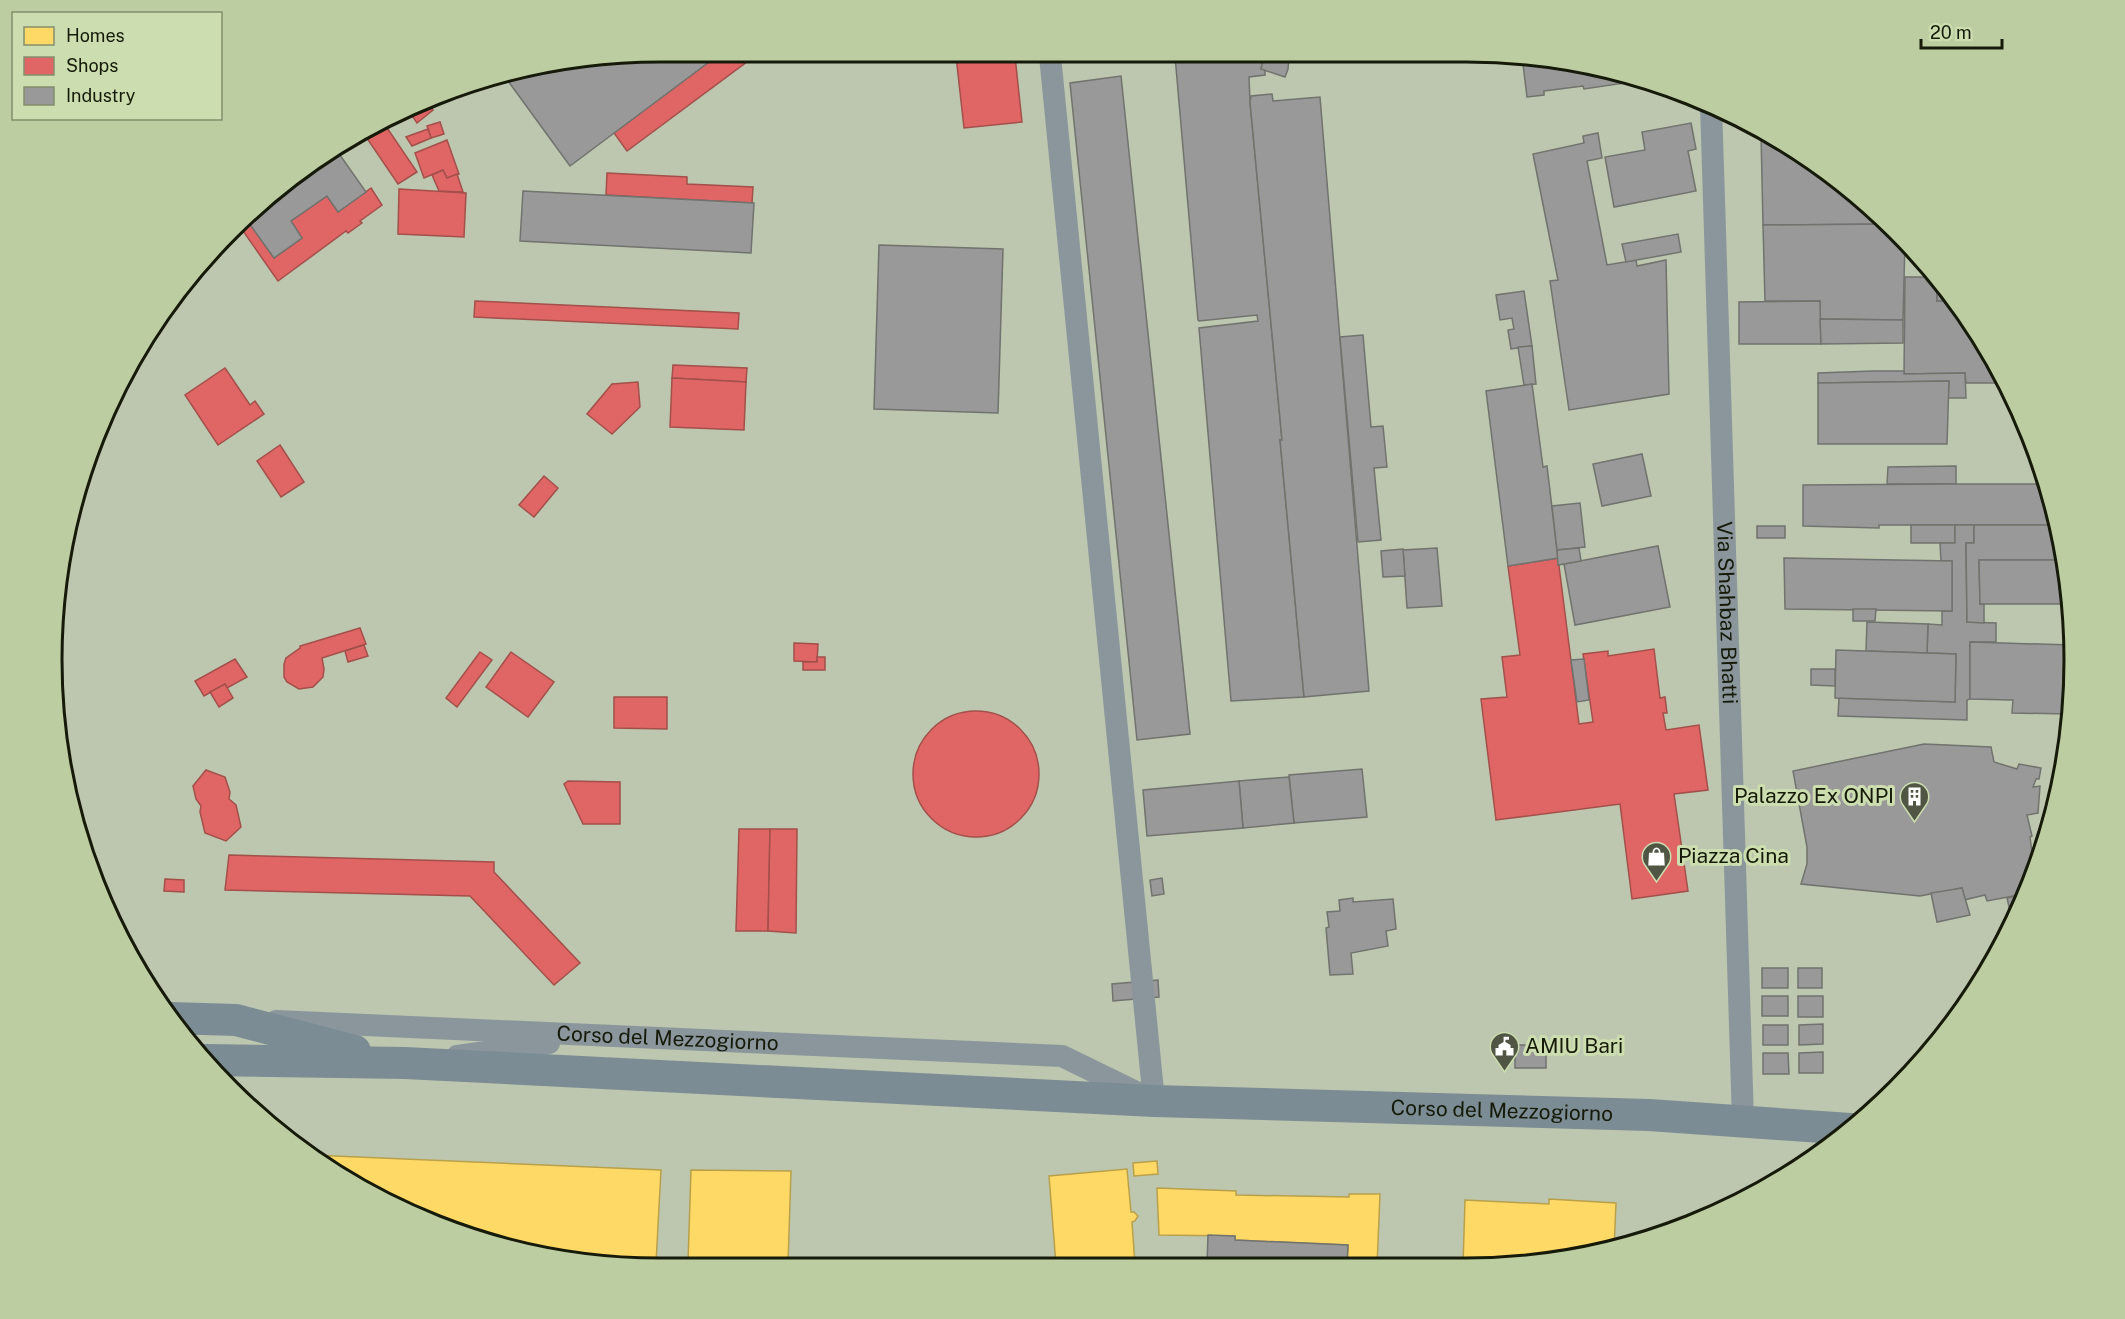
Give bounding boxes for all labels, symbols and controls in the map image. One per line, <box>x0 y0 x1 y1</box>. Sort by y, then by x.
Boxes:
legend <box>12 12 222 120</box>
scale bar <box>1921 12 2002 50</box>
text: 20 m <box>1930 22 1972 43</box>
text: Homes <box>66 25 125 46</box>
text: Shops <box>66 55 118 76</box>
text: Industry <box>66 85 136 106</box>
street label: Via Shahbaz Bhatti <box>1712 521 1743 705</box>
building icon: Palazzo Ex ONPI <box>1899 780 1931 822</box>
place label: Palazzo Ex ONPI <box>1734 783 1894 808</box>
shop icon: Piazza Cina <box>1641 840 1673 882</box>
place label: Piazza Cina <box>1678 843 1789 868</box>
street label: Corso del Mezzogiorno <box>556 1021 779 1055</box>
public building icon: AMIU Bari <box>1488 1030 1520 1072</box>
place label: AMIU Bari <box>1525 1033 1623 1058</box>
street label: Corso del Mezzogiorno <box>1390 1095 1613 1126</box>

